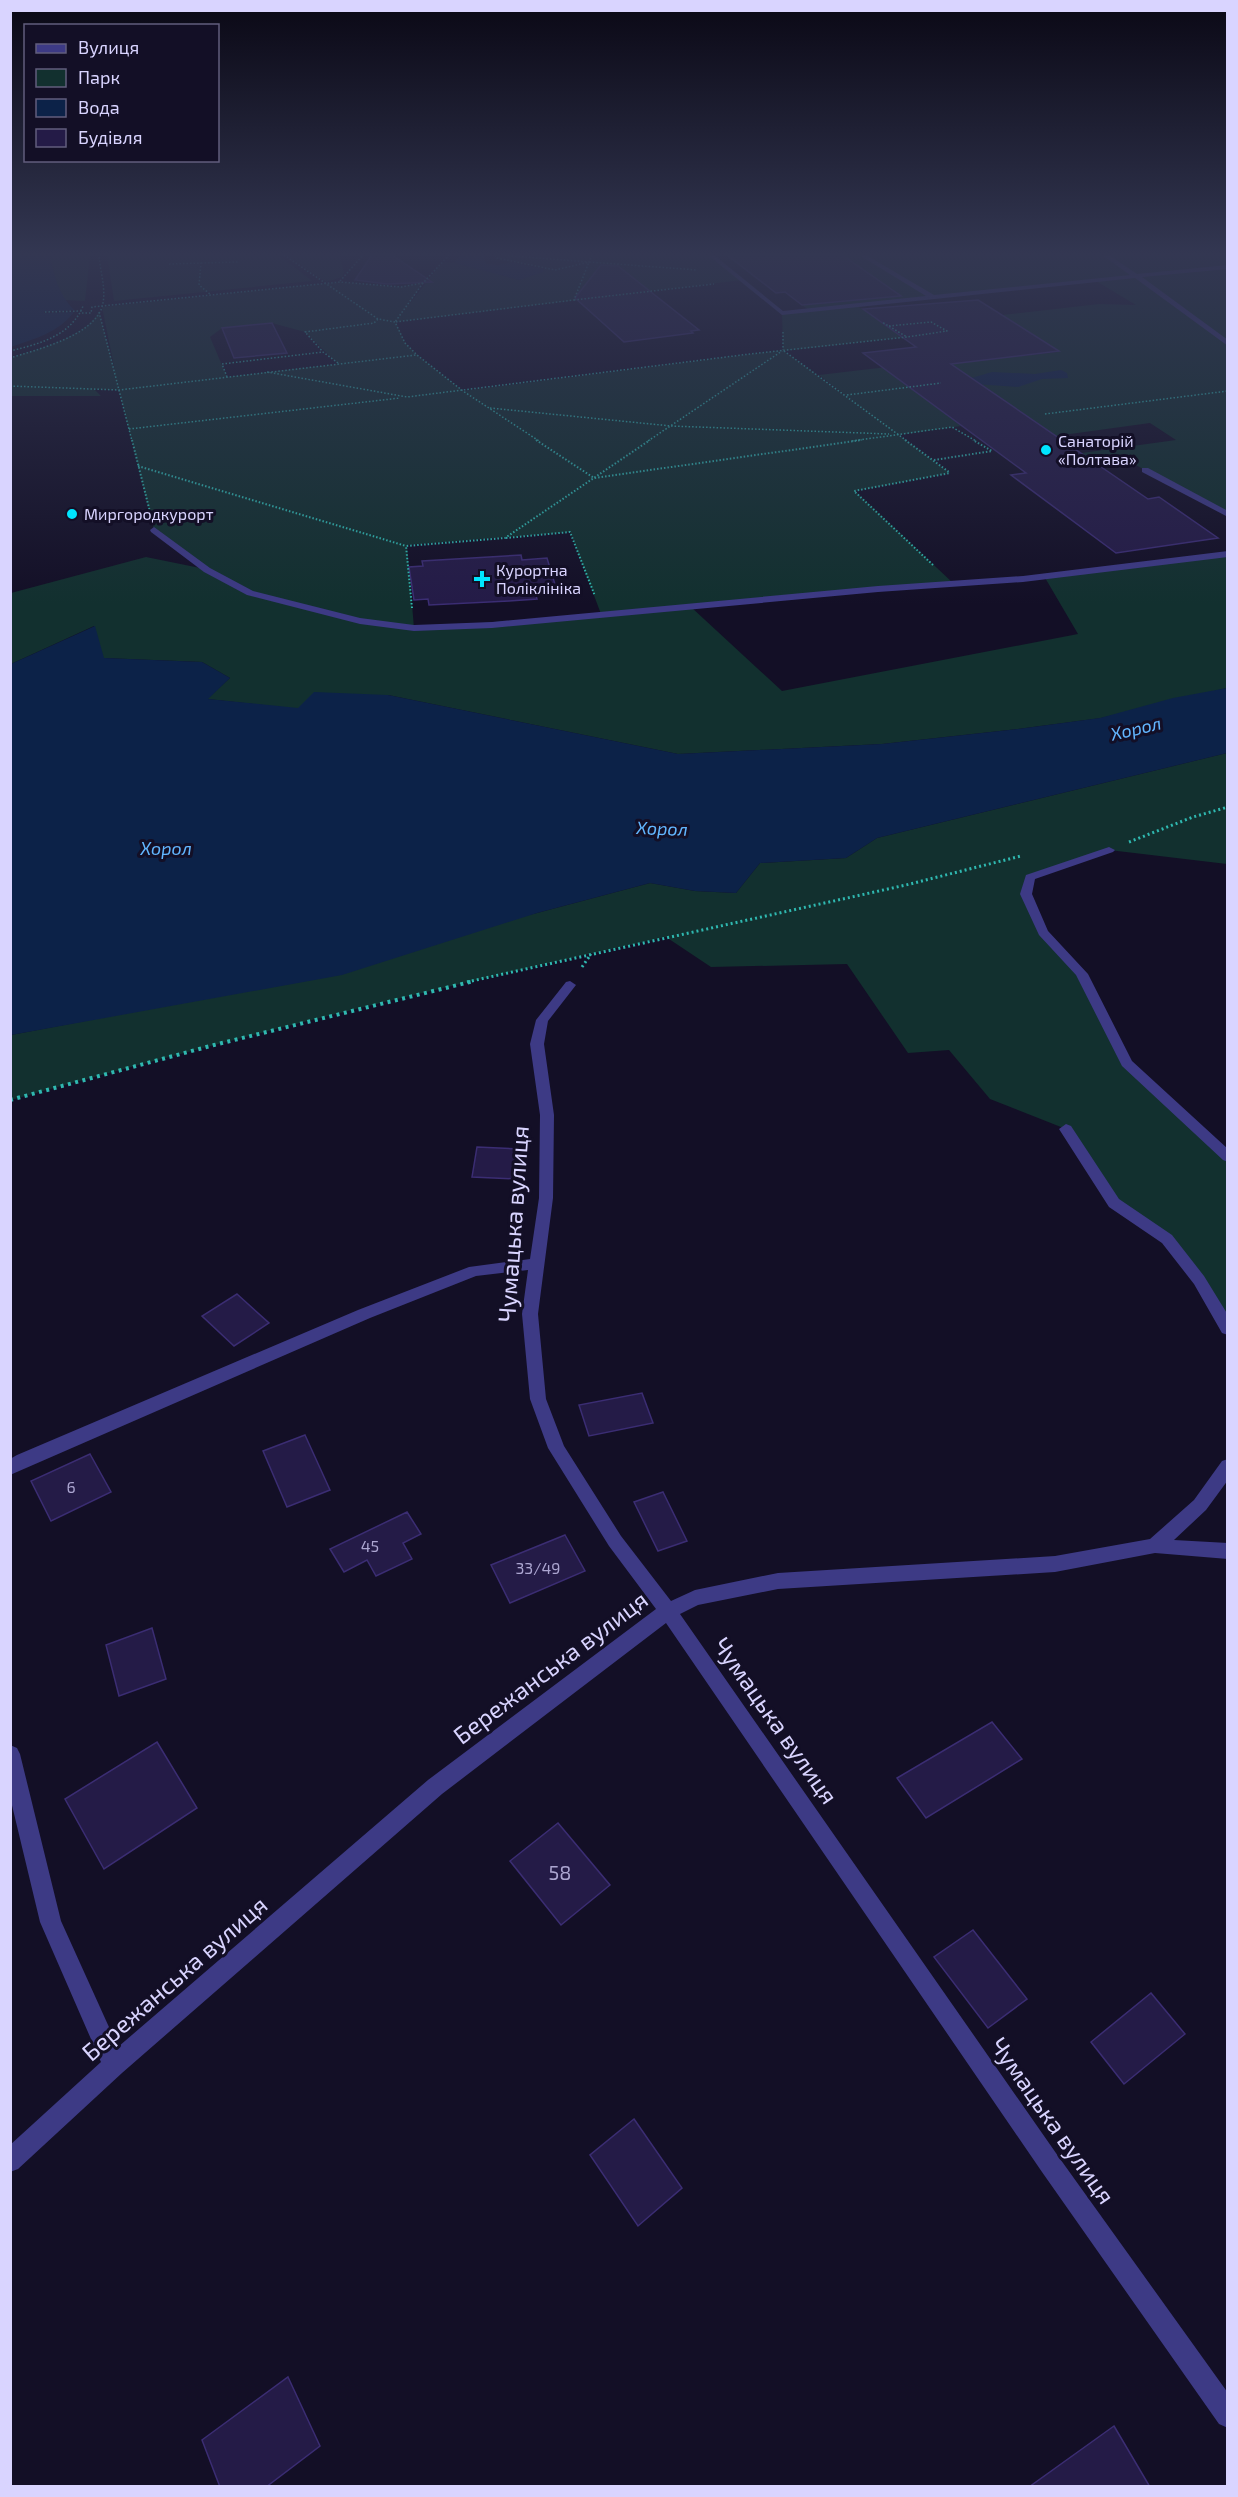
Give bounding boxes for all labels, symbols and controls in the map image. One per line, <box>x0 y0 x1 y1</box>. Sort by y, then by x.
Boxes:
legend <box>24 24 219 162</box>
text: Вулиця <box>78 36 139 58</box>
text: Парк <box>78 66 120 88</box>
text: Вода <box>78 96 120 118</box>
text: Будівля <box>78 126 142 148</box>
place label: Санаторій «Полтава» <box>1058 431 1137 468</box>
marker: Санаторій «Полтава» <box>1039 443 1053 457</box>
place label: Миргородкурорт <box>84 504 214 524</box>
marker: Миргородкурорт <box>65 507 79 521</box>
place label: Курортна Поліклініка <box>496 560 581 597</box>
marker: Курортна Поліклініка <box>473 570 491 588</box>
water label: Хорол <box>1107 712 1163 745</box>
water label: Хорол <box>635 816 688 840</box>
water label: Хорол <box>139 837 192 859</box>
street label: Чумацька вулиця <box>491 1125 535 1323</box>
house number: 6 <box>66 1477 76 1496</box>
house number: 45 <box>361 1536 379 1555</box>
house number: 33/49 <box>515 1558 561 1577</box>
street label: Бережанська вулиця <box>447 1584 654 1750</box>
street label: Чумацька вулиця <box>707 1631 845 1810</box>
house number: 58 <box>549 1860 571 1884</box>
street label: Бережанська вулиця <box>75 1890 273 2067</box>
street label: Чумацька вулиця <box>984 2031 1122 2210</box>

